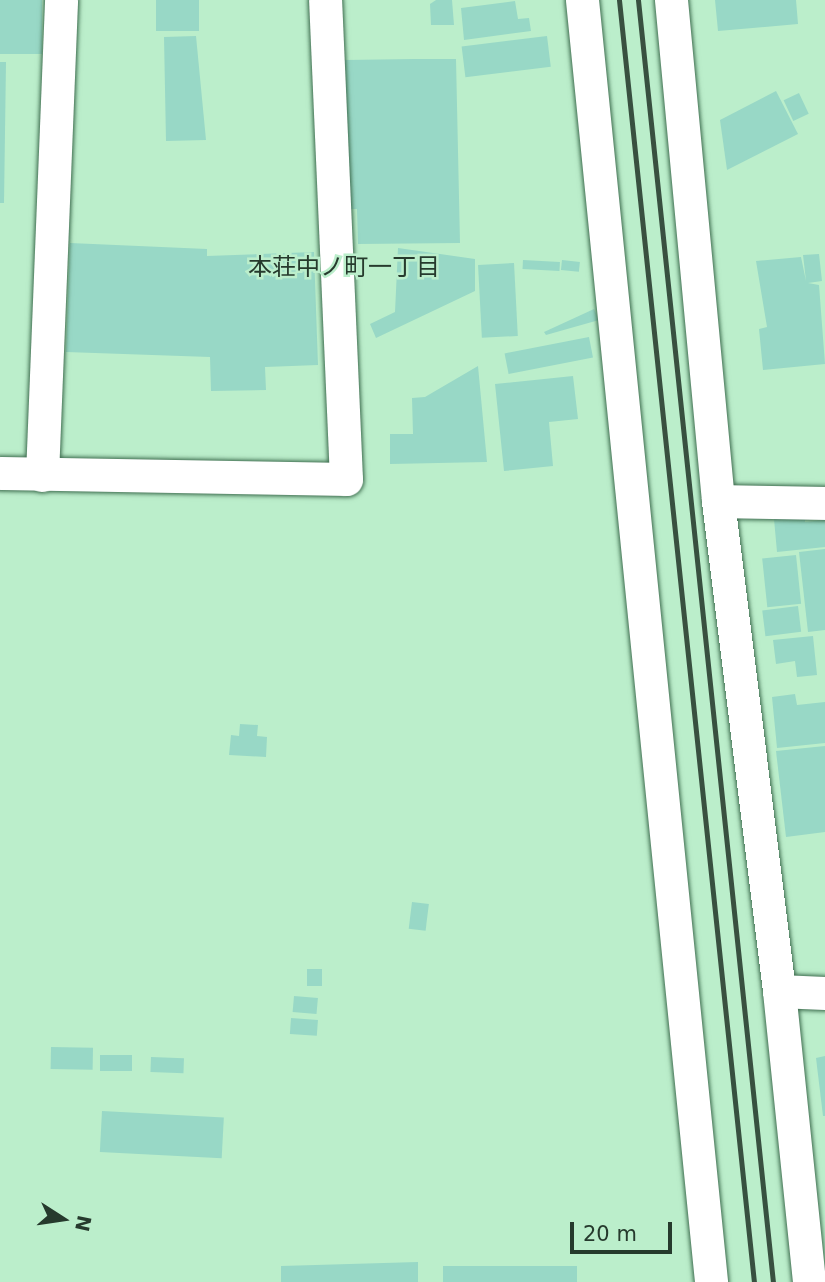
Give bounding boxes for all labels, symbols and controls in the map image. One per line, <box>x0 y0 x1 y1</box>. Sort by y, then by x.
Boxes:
district label: 本荘中ノ町一丁目 <box>248 254 440 282</box>
north arrow <box>28 1184 98 1254</box>
scale bar <box>573 1208 674 1252</box>
text: N <box>71 1213 96 1233</box>
text: 20 m <box>583 1222 637 1246</box>

